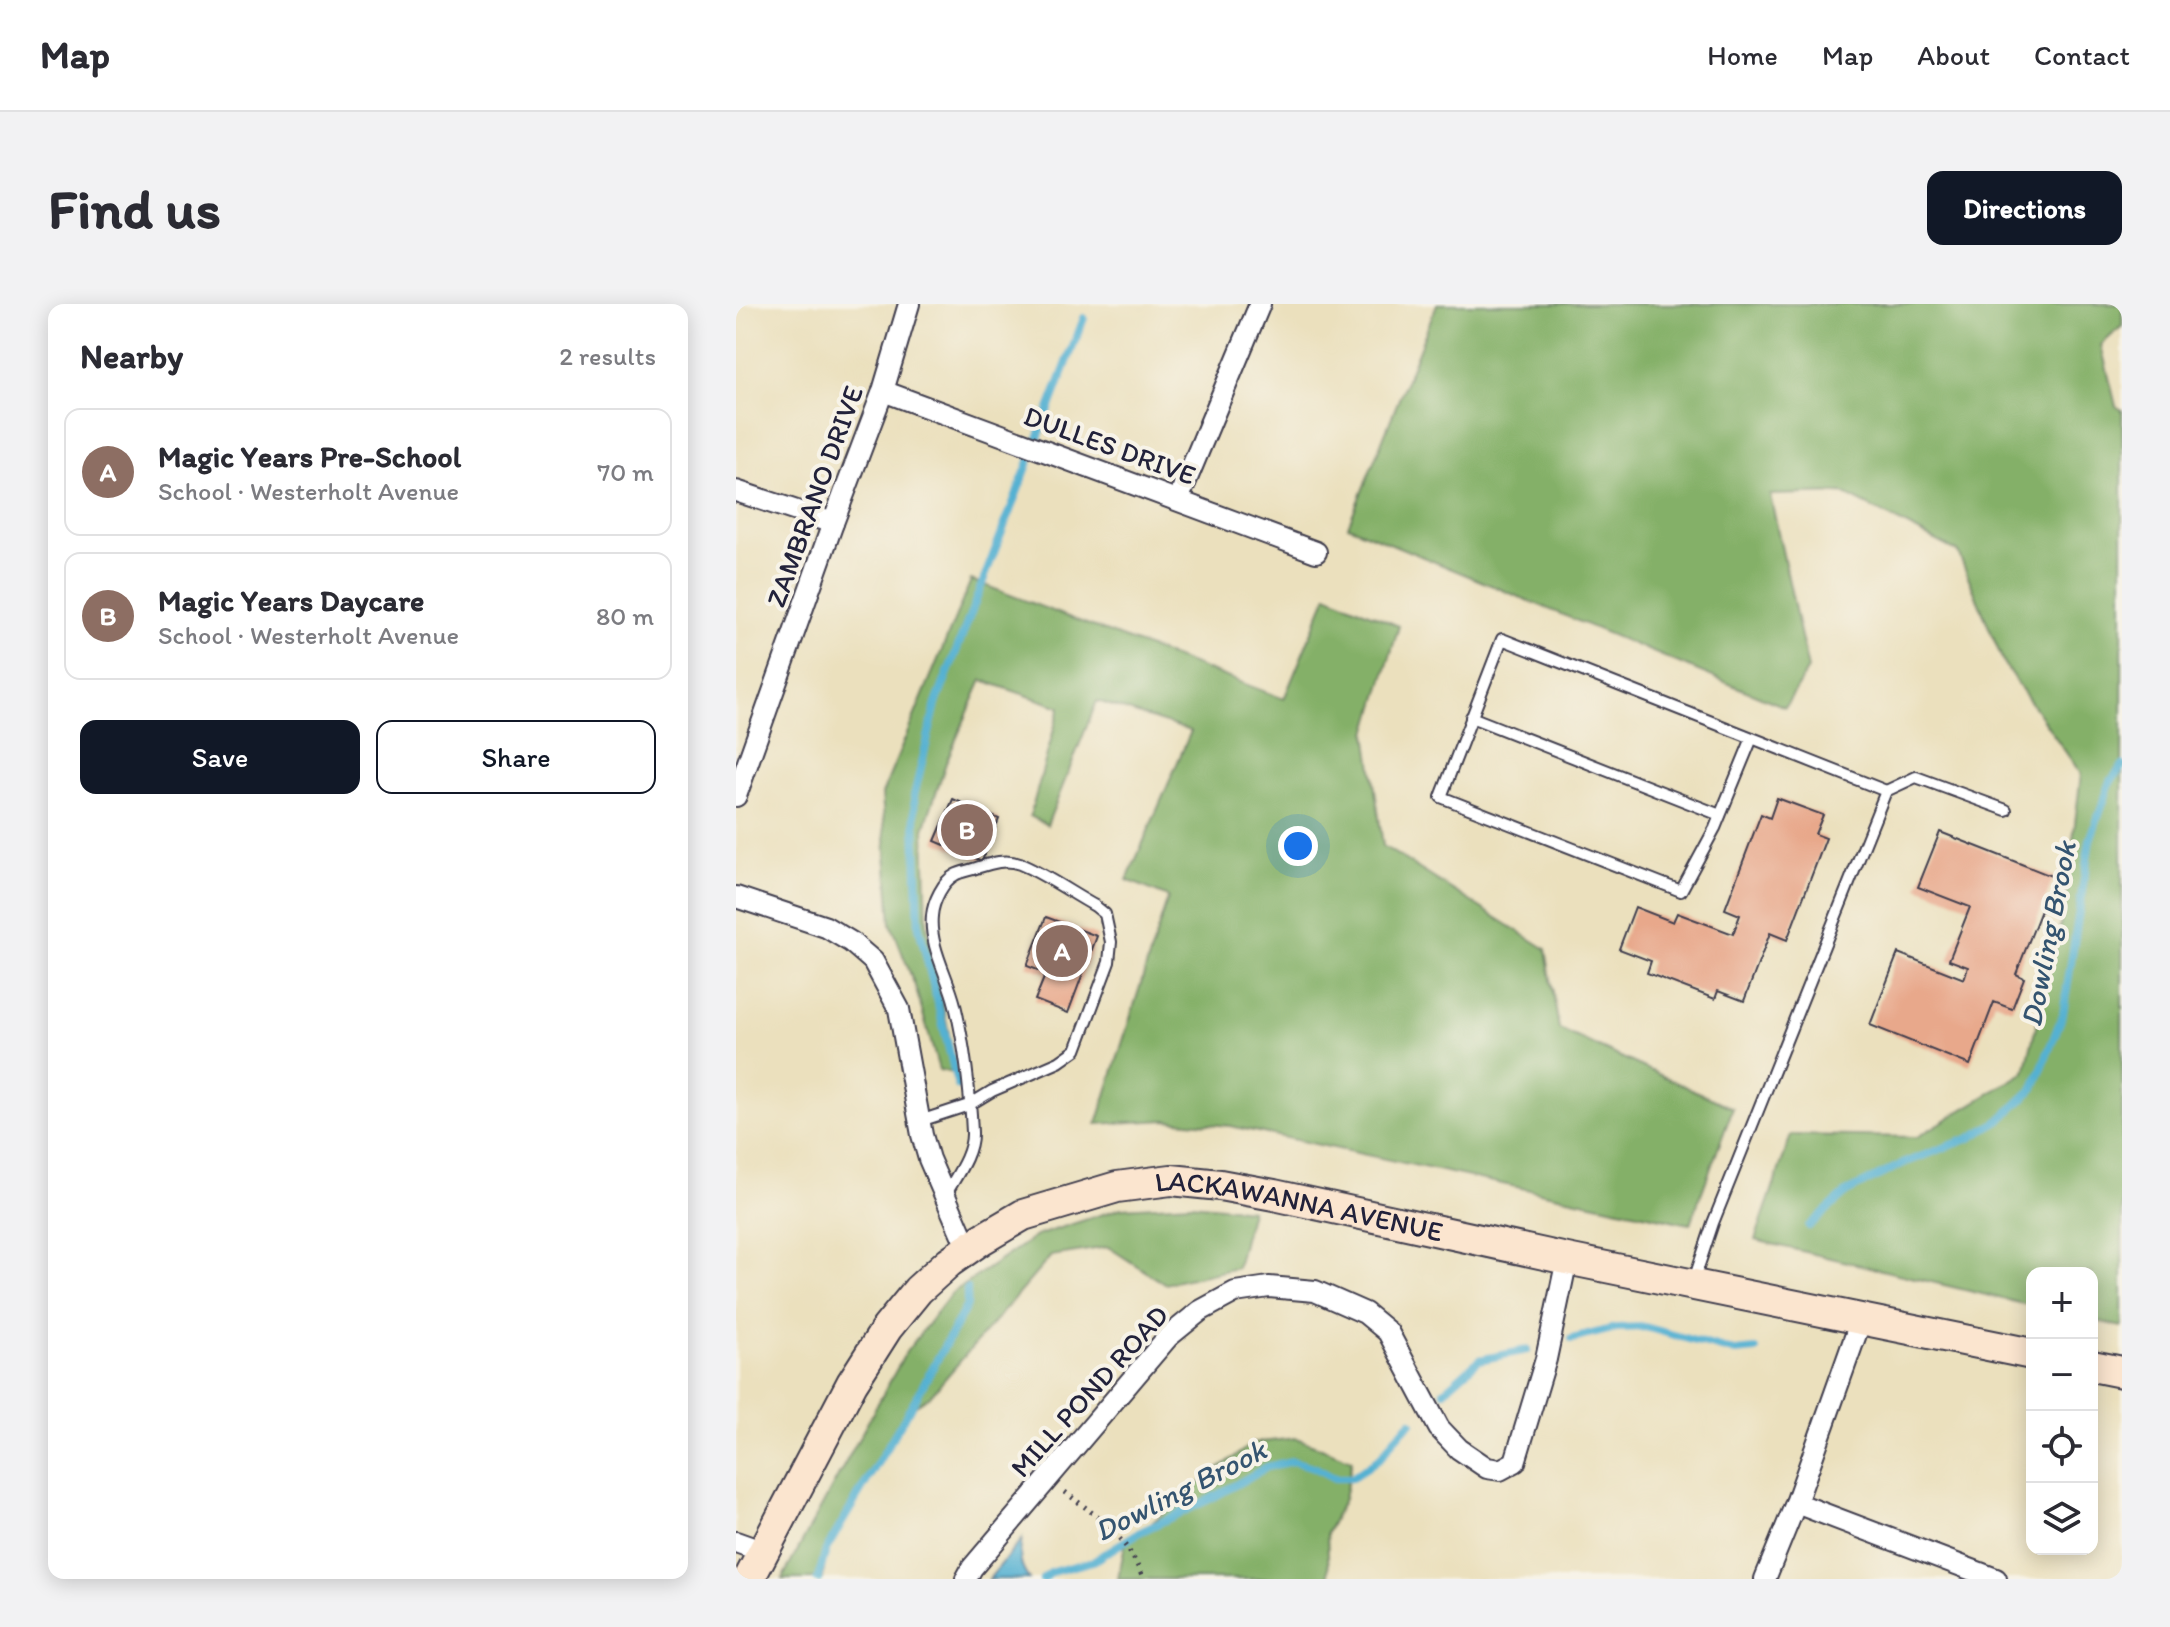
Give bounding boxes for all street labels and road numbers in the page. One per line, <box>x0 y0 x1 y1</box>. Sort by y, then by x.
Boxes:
street label: ZAMBRANO DRIVE <box>758 381 870 611</box>
street label: DULLES DRIVE <box>1019 398 1201 492</box>
street label: LACKAWANNA AVENUE <box>1153 1163 1446 1248</box>
street label: MILL POND ROAD <box>1003 1298 1175 1484</box>

